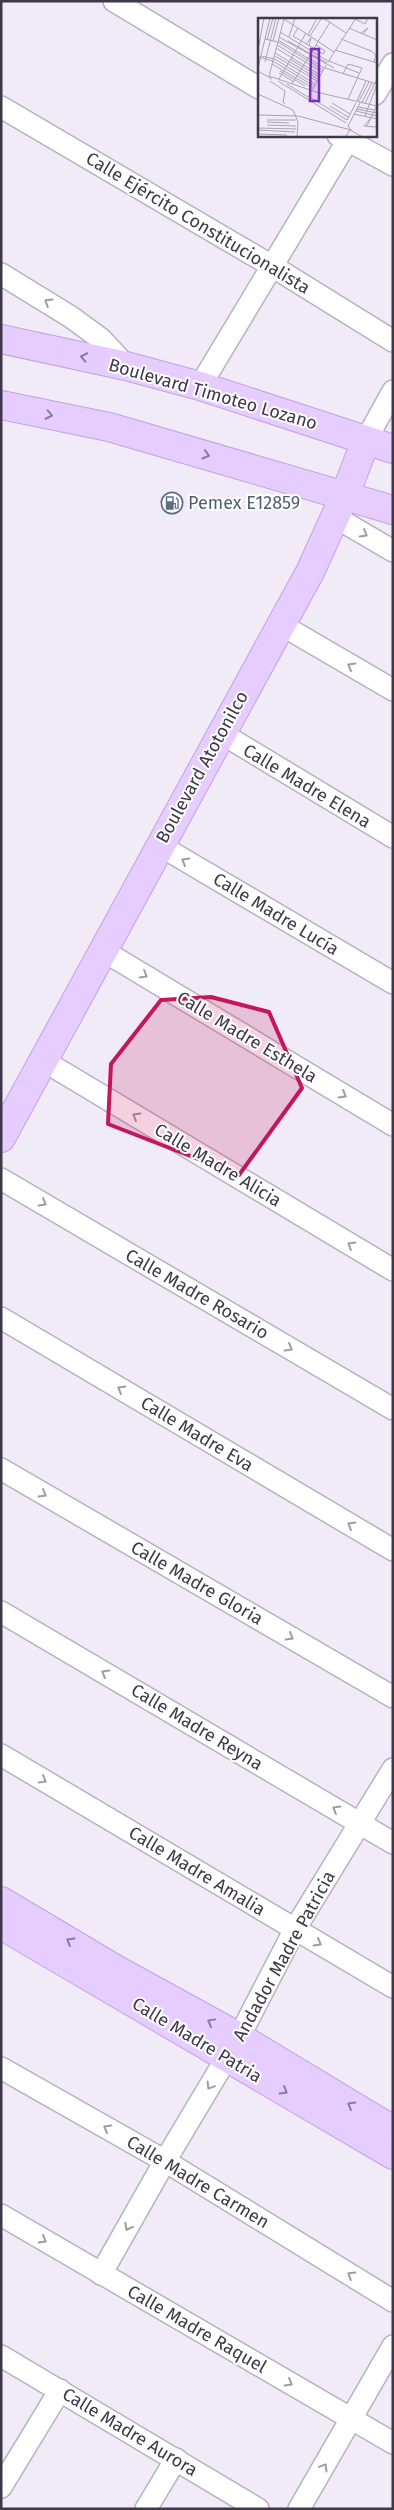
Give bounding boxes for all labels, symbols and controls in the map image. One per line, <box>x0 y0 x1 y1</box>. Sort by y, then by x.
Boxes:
inset map <box>258 18 376 136</box>
street label: Calle Ejército Constitucionalista <box>82 147 314 299</box>
one-way arrow <box>45 299 54 309</box>
one-way arrow <box>79 352 88 363</box>
street label: Boulevard Timoteo Lozano <box>106 354 320 434</box>
one-way arrow <box>44 409 53 420</box>
one-way arrow <box>202 450 210 460</box>
fuel station icon: Pemex E12859 <box>160 491 184 515</box>
place label: Pemex E12859 <box>188 492 300 514</box>
one-way arrow <box>358 527 367 537</box>
one-way arrow <box>347 662 356 672</box>
street label: Boulevard Atotonilco <box>151 687 253 847</box>
street label: Calle Madre Elena <box>239 739 375 833</box>
one-way arrow <box>181 857 190 867</box>
street label: Calle Madre Lucía <box>209 868 343 960</box>
one-way arrow <box>138 968 147 978</box>
street label: Calle Madre Esthela <box>173 986 321 1088</box>
one-way arrow <box>338 1088 347 1098</box>
one-way arrow <box>133 1113 142 1123</box>
street label: Calle Madre Alicia <box>151 1118 285 1212</box>
one-way arrow <box>38 1197 47 1207</box>
one-way arrow <box>347 1241 356 1251</box>
street label: Calle Madre Rosario <box>121 1244 273 1344</box>
one-way arrow <box>283 1341 292 1351</box>
one-way arrow <box>117 1385 126 1395</box>
street label: Calle Madre Eva <box>137 1392 257 1476</box>
one-way arrow <box>38 1488 47 1498</box>
one-way arrow <box>347 1522 356 1532</box>
street label: Calle Madre Gloria <box>127 1536 267 1630</box>
one-way arrow <box>284 1631 293 1641</box>
one-way arrow <box>102 1670 111 1680</box>
street label: Calle Madre Reyna <box>127 1679 267 1775</box>
one-way arrow <box>38 1773 47 1783</box>
one-way arrow <box>332 1806 341 1816</box>
street label: Calle Madre Amalia <box>125 1822 269 1920</box>
street label: Andador Madre Patricia <box>228 1867 340 2045</box>
one-way arrow <box>313 1937 322 1947</box>
one-way arrow <box>66 1938 75 1948</box>
street label: Calle Madre Patria <box>128 1993 266 2087</box>
one-way arrow <box>208 2018 217 2028</box>
one-way arrow <box>206 2081 216 2090</box>
one-way arrow <box>278 2085 287 2095</box>
one-way arrow <box>347 2101 356 2111</box>
one-way arrow <box>104 2124 113 2134</box>
street label: Calle Madre Carmen <box>123 2131 273 2233</box>
one-way arrow <box>124 2221 134 2230</box>
one-way arrow <box>38 2233 47 2243</box>
one-way arrow <box>348 2272 357 2282</box>
street label: Calle Madre Raquel <box>124 2280 270 2378</box>
one-way arrow <box>284 2377 293 2387</box>
street label: Calle Madre Aurora <box>58 2383 202 2481</box>
one-way arrow <box>317 2463 327 2472</box>

